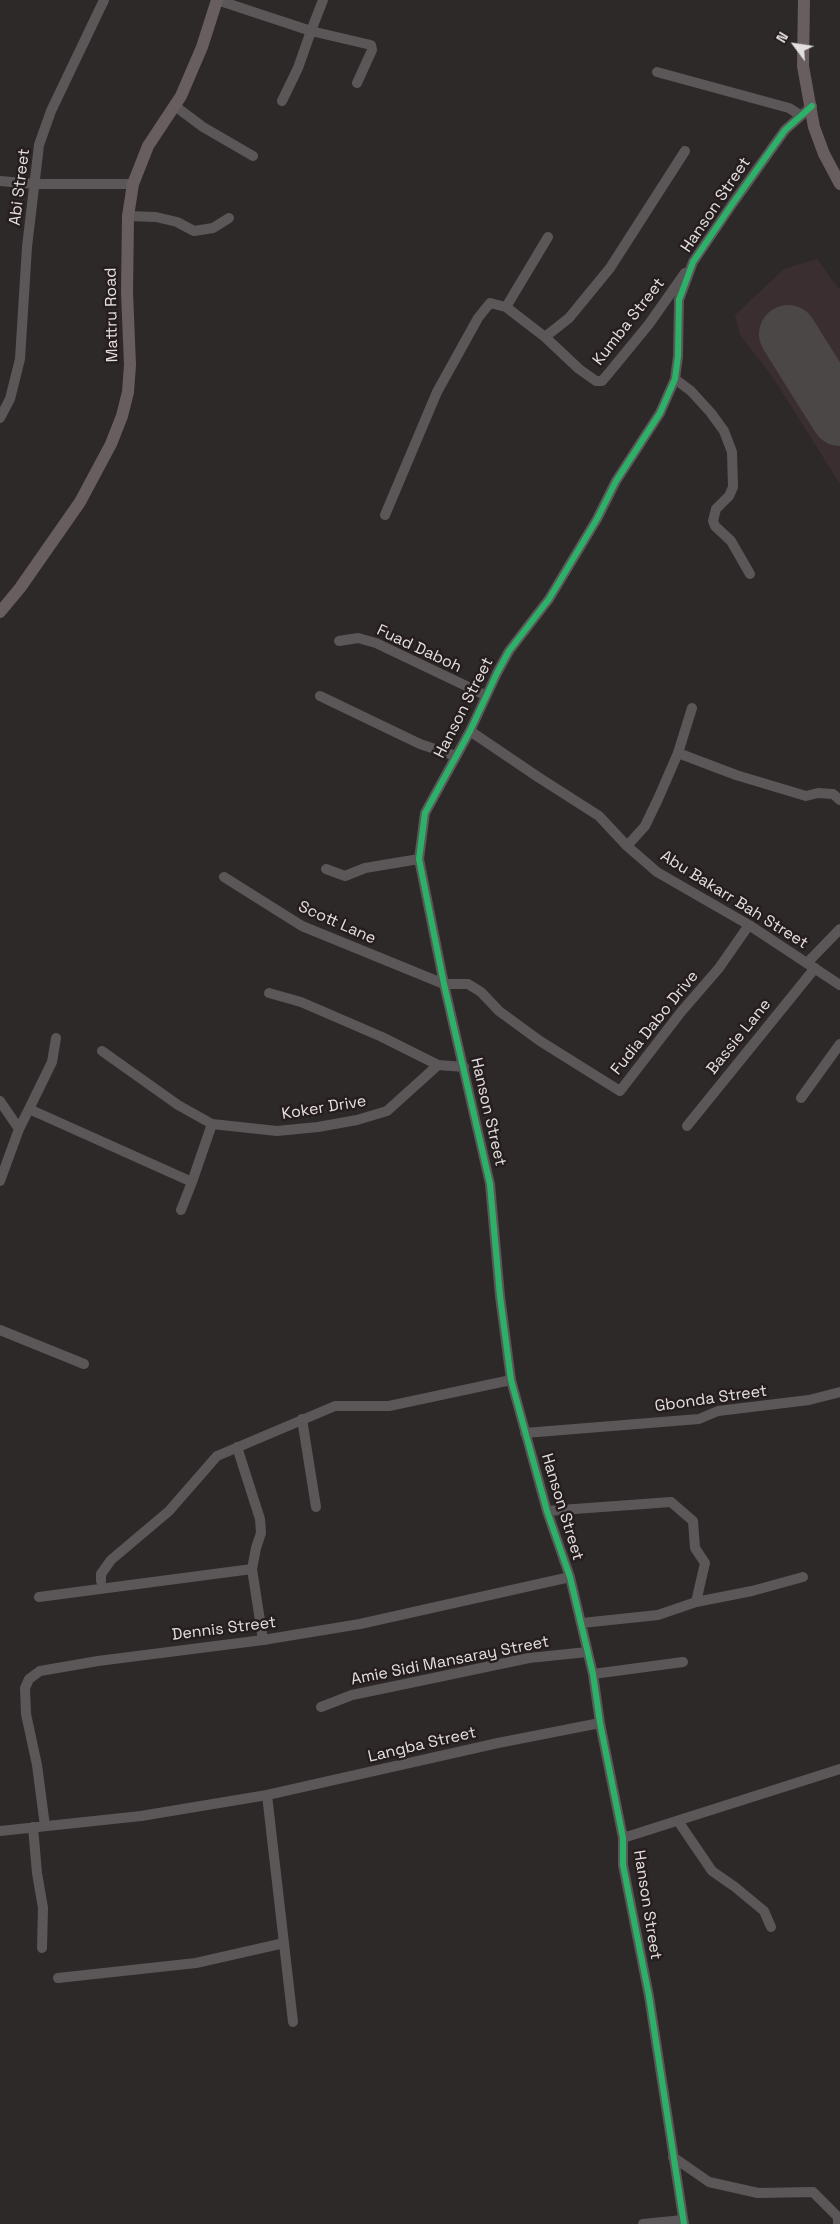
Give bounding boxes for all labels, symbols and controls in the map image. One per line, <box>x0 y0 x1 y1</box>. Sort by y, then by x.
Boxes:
north arrow <box>770 20 820 70</box>
text: N <box>772 29 792 46</box>
street label: Abi Street <box>6 147 34 227</box>
street label: Hanson Street <box>677 154 755 256</box>
street label: Mattru Road <box>102 267 122 363</box>
street label: Kumba Street <box>589 274 669 370</box>
street label: Fuad Daboh <box>373 621 465 677</box>
street label: Hanson Street <box>430 654 498 762</box>
street label: Abu Bakarr Bah Street <box>657 847 811 953</box>
street label: Scott Lane <box>295 897 379 949</box>
street label: Fudia Dabo Drive <box>607 967 703 1079</box>
street label: Bassie Lane <box>703 995 775 1079</box>
street label: Hanson Street <box>466 1056 510 1168</box>
street label: Koker Drive <box>280 1092 368 1124</box>
street label: Gbonda Street <box>654 1382 768 1416</box>
street label: Hanson Street <box>537 1451 587 1563</box>
street label: Dennis Street <box>171 1613 277 1645</box>
street label: Amie Sidi Mansaray Street <box>349 1632 551 1690</box>
street label: Langba Street <box>366 1723 478 1767</box>
street label: Hanson Street <box>629 1849 665 1961</box>

